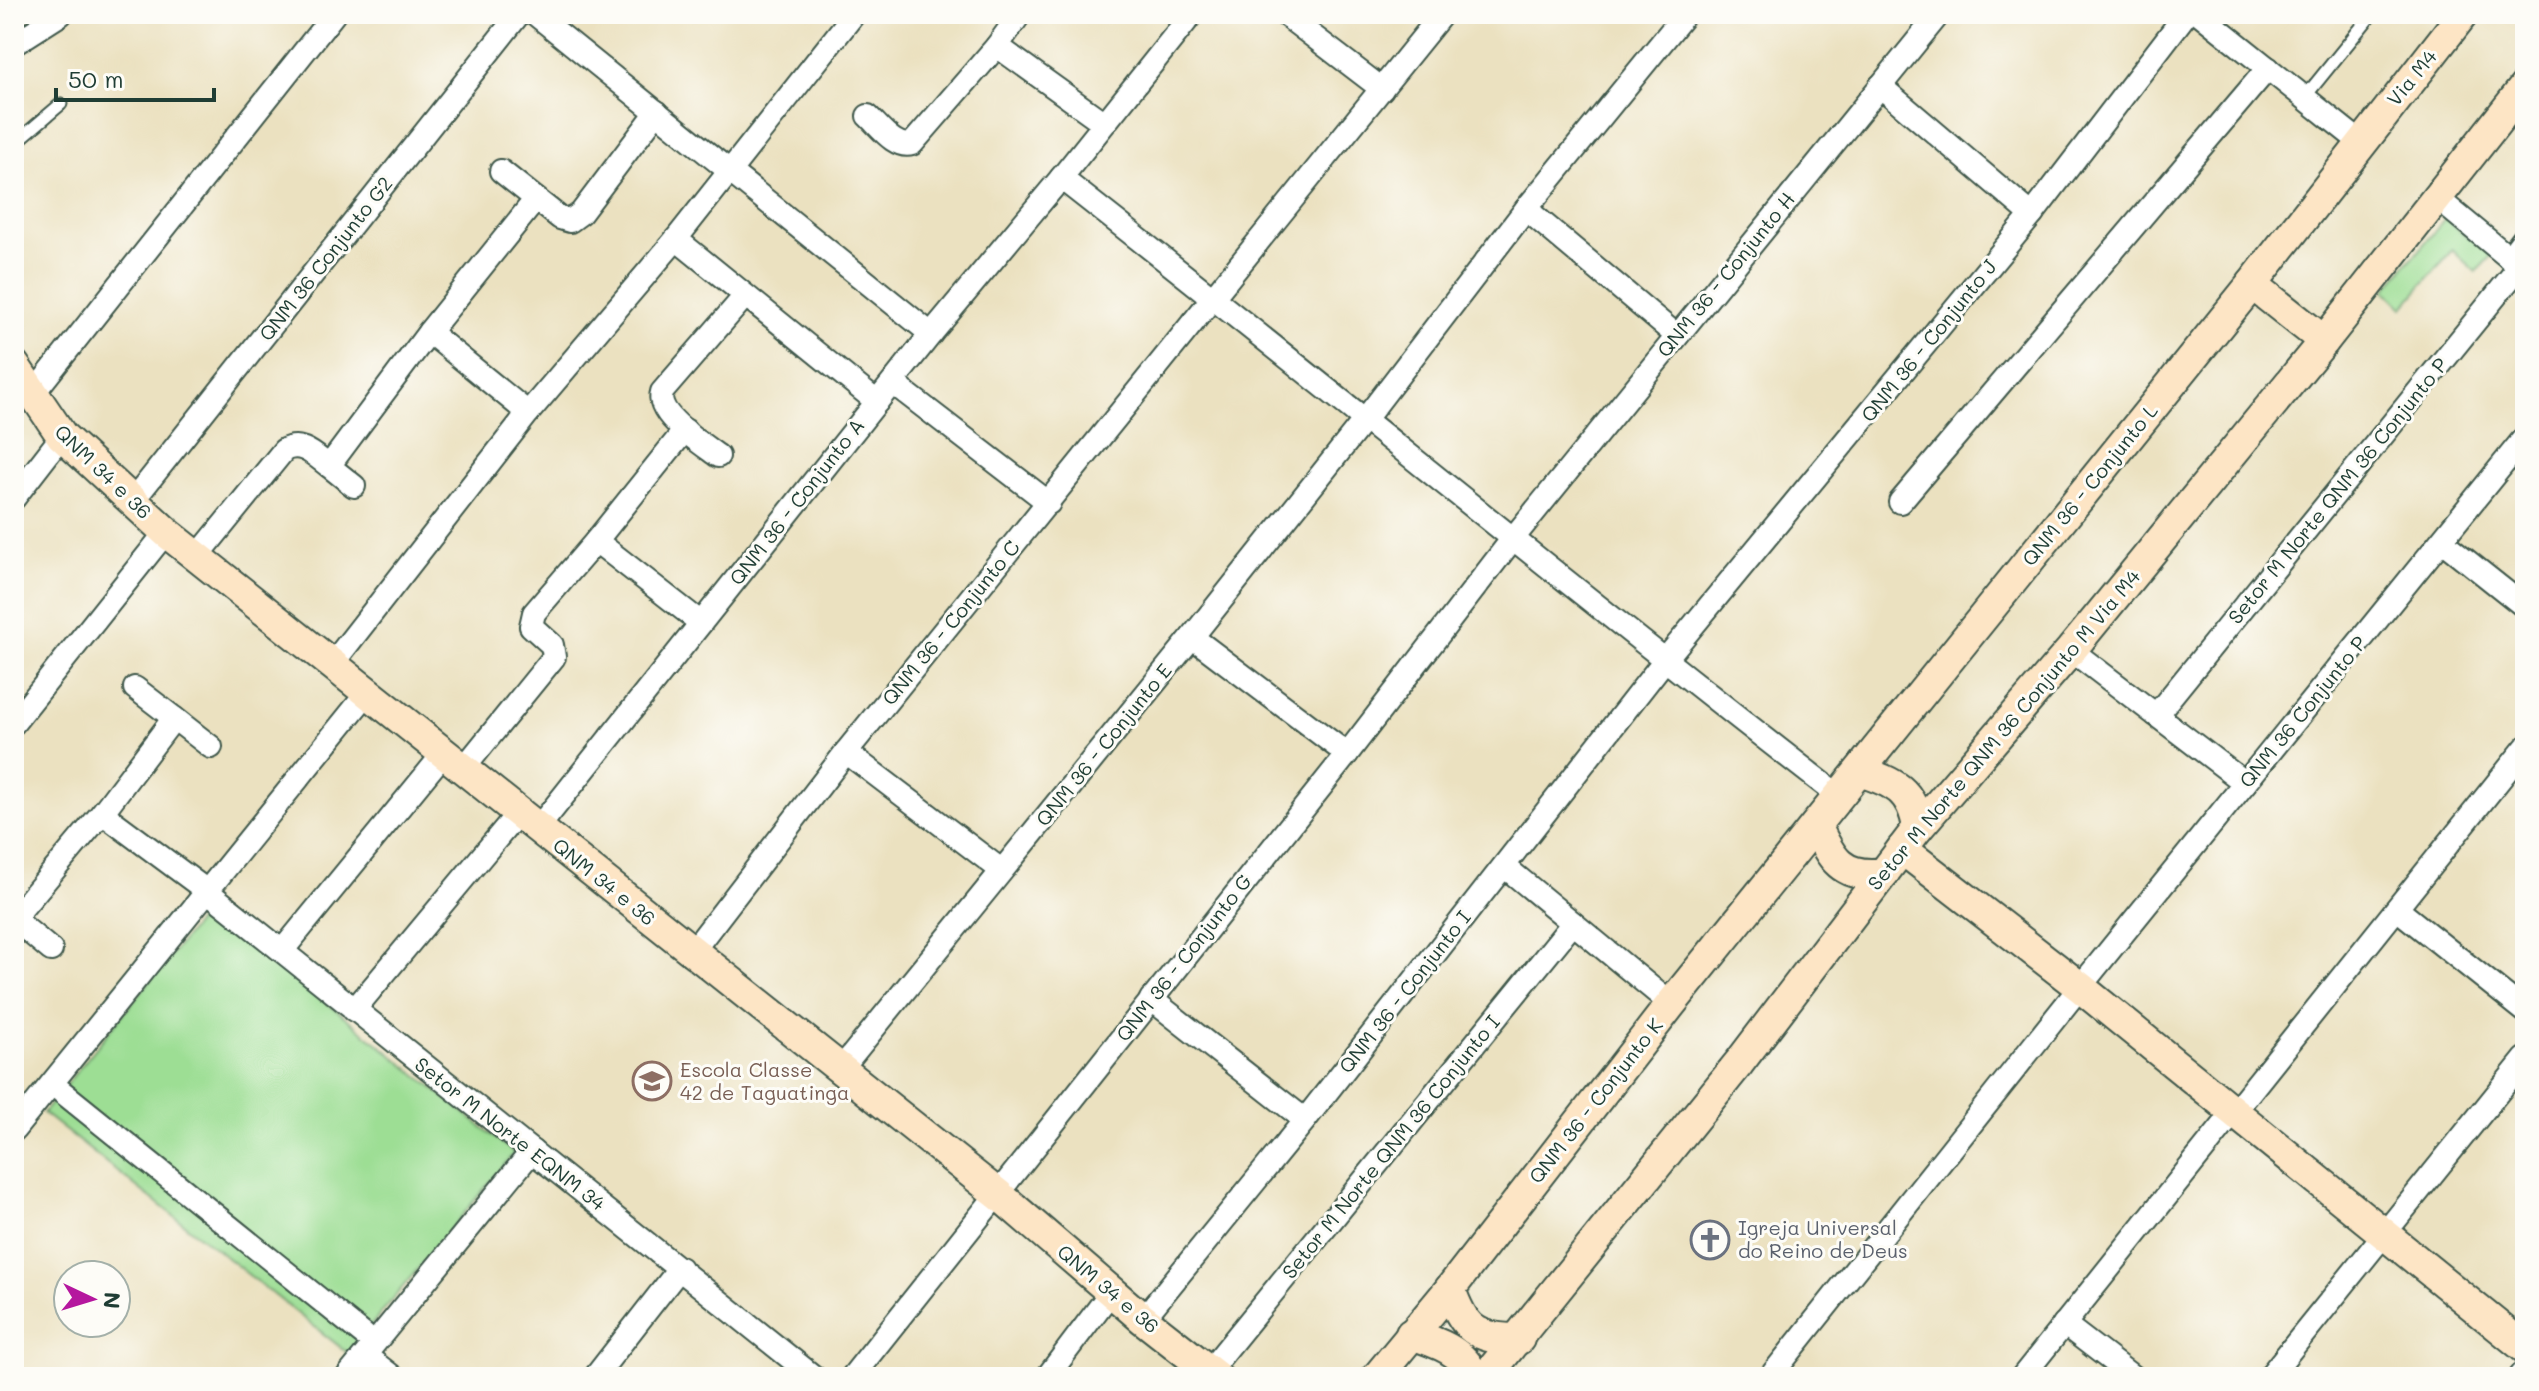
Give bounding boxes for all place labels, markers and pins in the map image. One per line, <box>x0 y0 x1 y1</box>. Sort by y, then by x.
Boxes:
place label: Escola Classe 42 de Taguatinga <box>680 1056 849 1105</box>
school or university icon: Escola Classe 42 de Taguatinga <box>631 1060 673 1102</box>
place label: Igreja Universal do Reino de Deus <box>1738 1214 1908 1263</box>
church icon: Igreja Universal do Reino de Deus <box>1689 1219 1731 1261</box>

